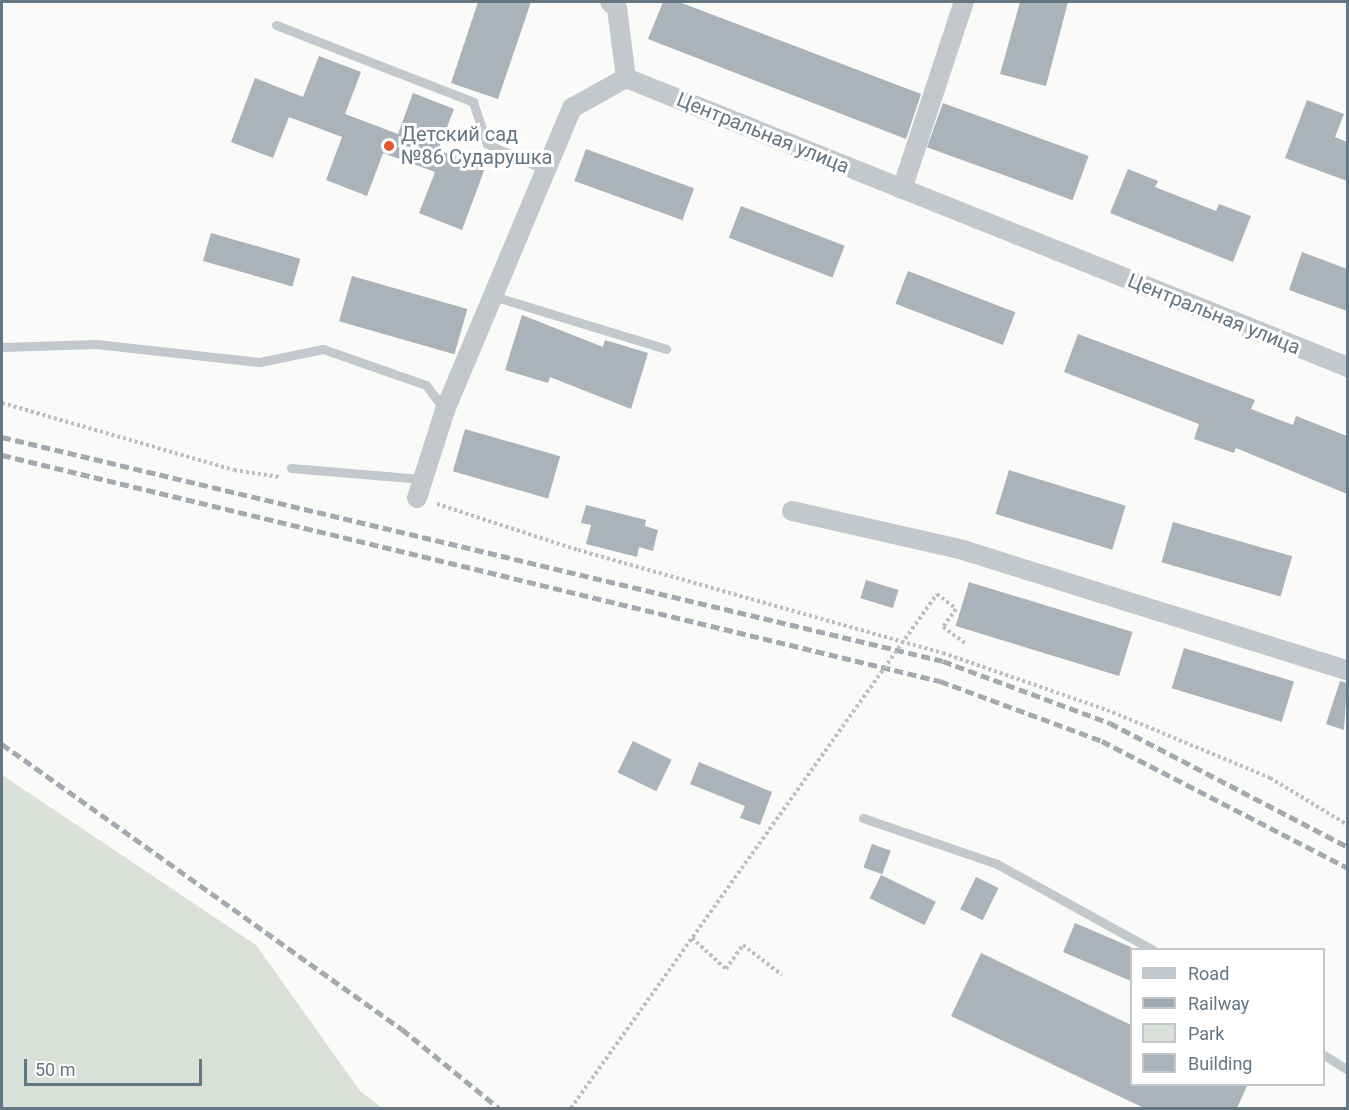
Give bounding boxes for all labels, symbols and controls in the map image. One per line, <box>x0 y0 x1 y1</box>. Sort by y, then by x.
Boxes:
street label: Центральная улица <box>673 87 853 179</box>
place label: Детский сад №86 Сударушка <box>401 122 552 169</box>
marker: Детский сад №86 Сударушка <box>382 139 396 153</box>
street label: Центральная улица <box>1124 268 1304 360</box>
legend <box>1130 948 1325 1086</box>
text: Road <box>1188 963 1229 984</box>
text: Railway <box>1188 993 1249 1014</box>
text: Park <box>1188 1023 1224 1044</box>
scale bar <box>27 1047 206 1085</box>
text: Building <box>1188 1053 1252 1074</box>
text: 50 m <box>35 1059 75 1080</box>

